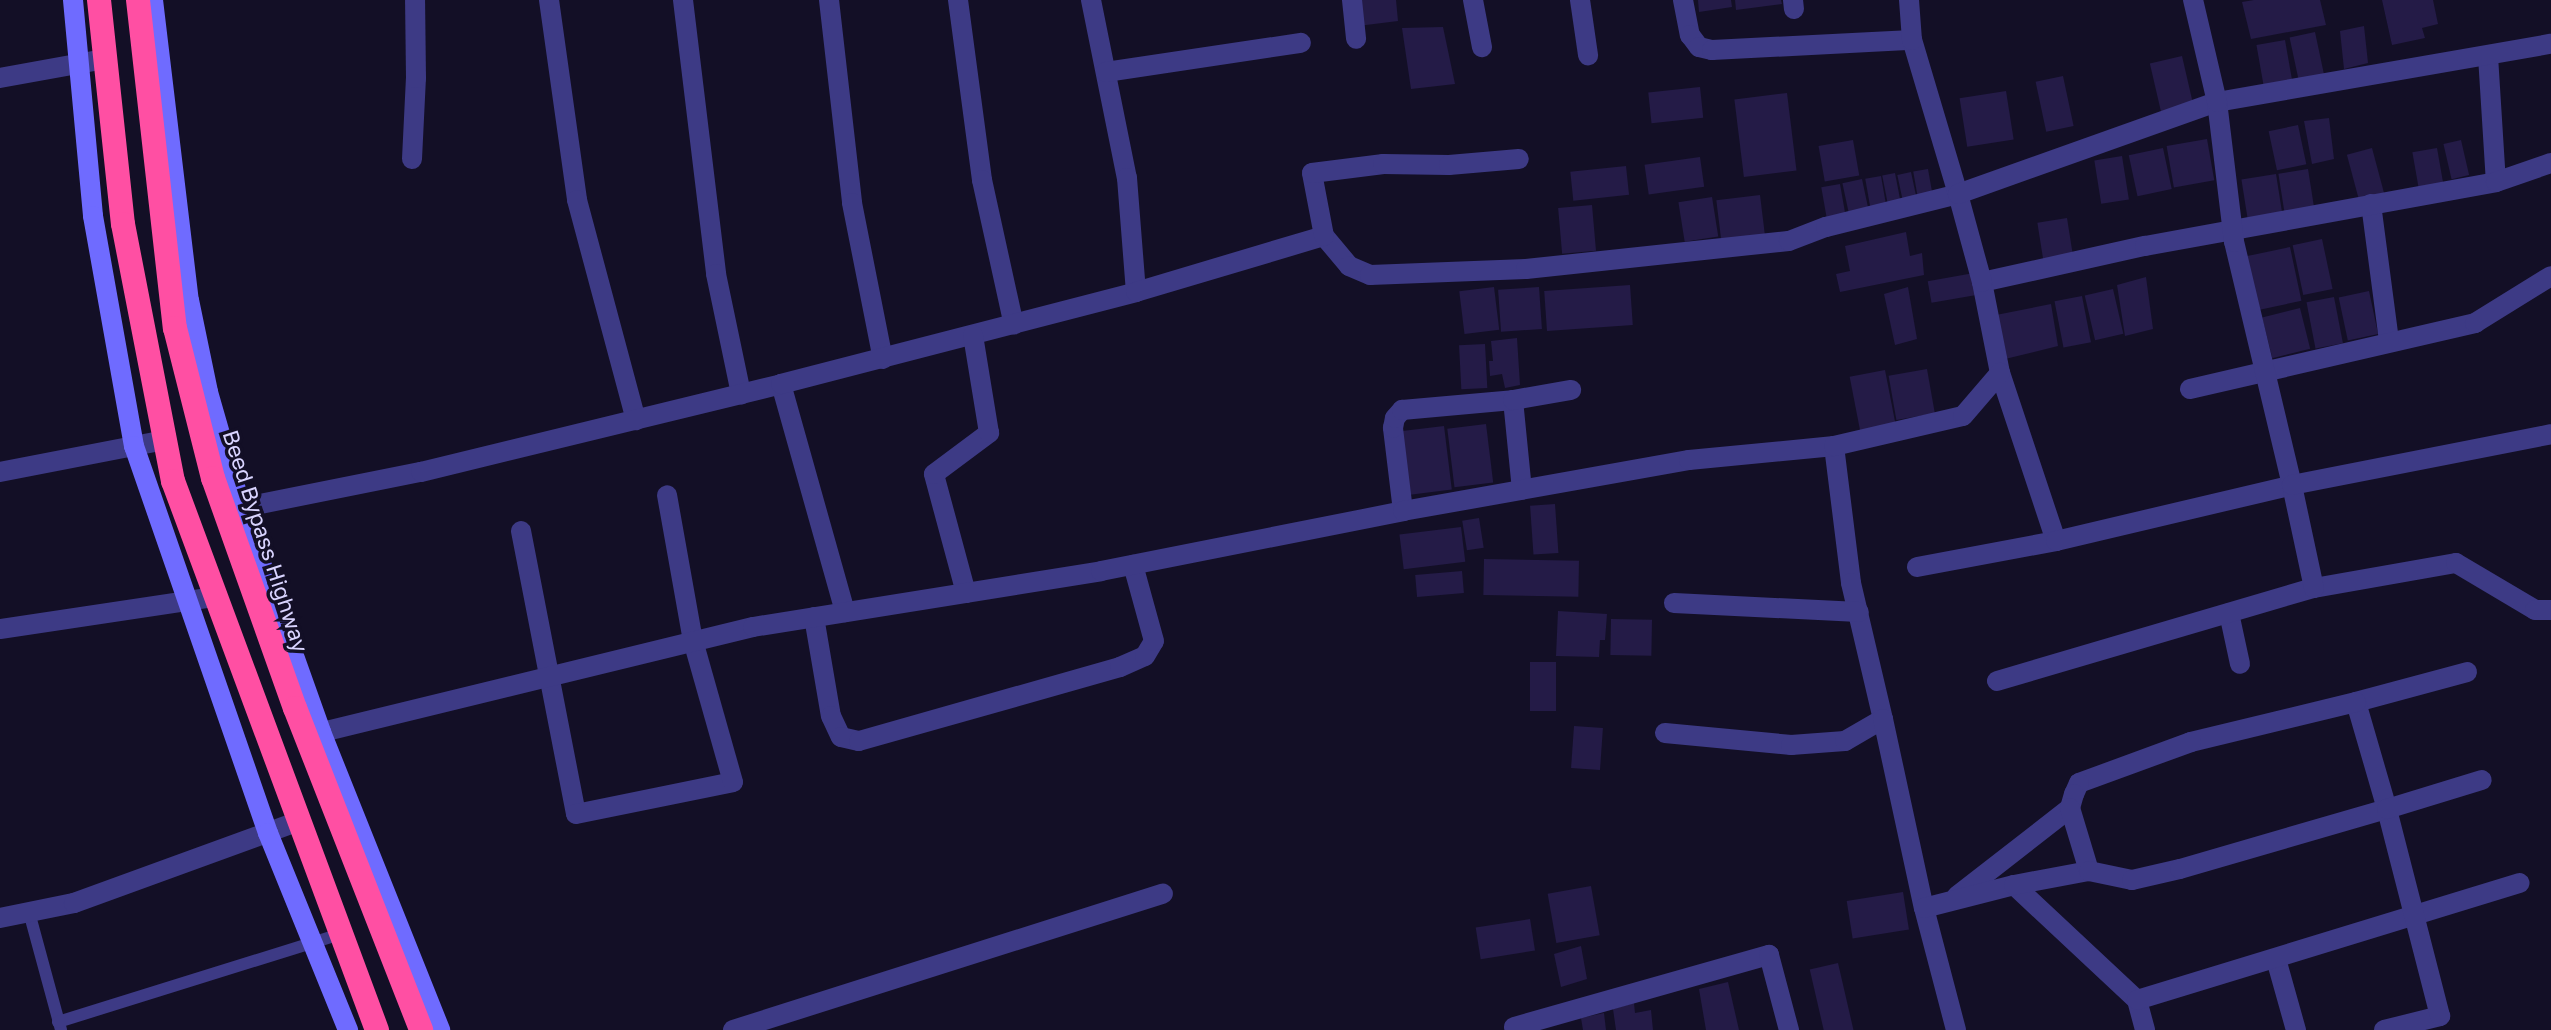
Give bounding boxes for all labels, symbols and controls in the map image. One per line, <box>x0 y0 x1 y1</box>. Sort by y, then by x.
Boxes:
street label: Beed Bypass Highway <box>218 427 314 655</box>

